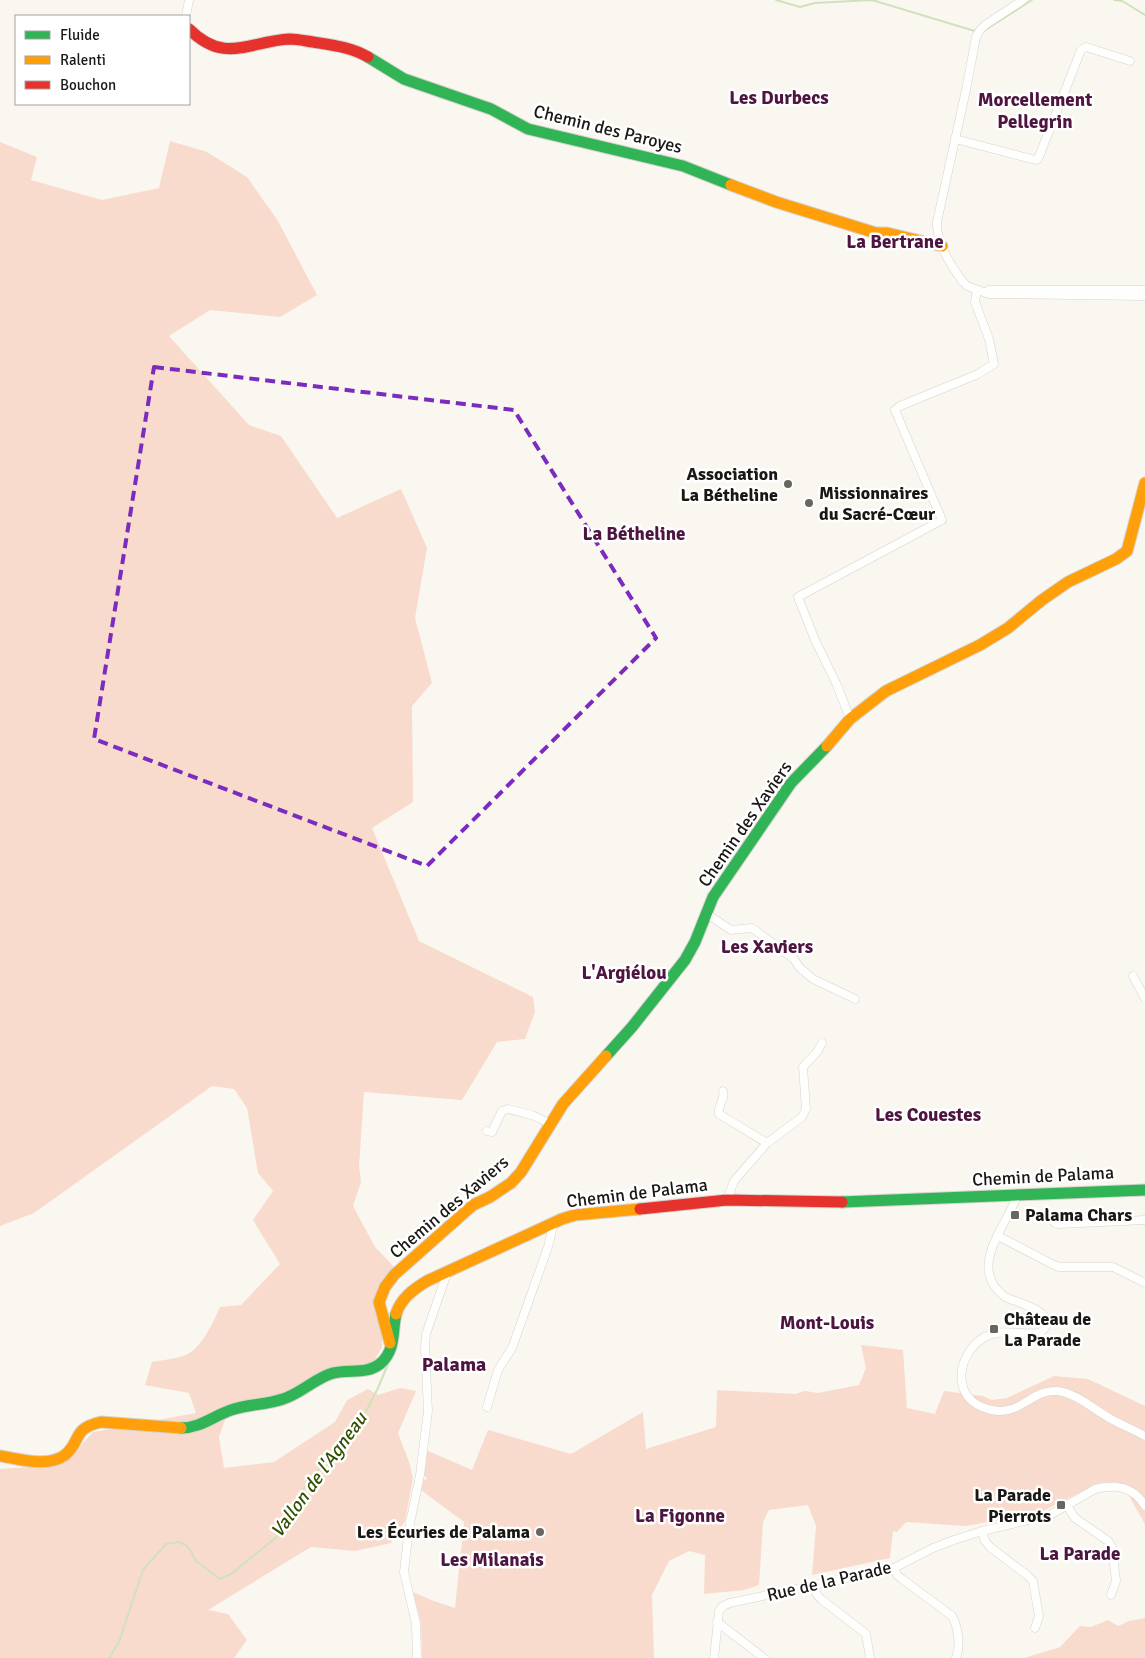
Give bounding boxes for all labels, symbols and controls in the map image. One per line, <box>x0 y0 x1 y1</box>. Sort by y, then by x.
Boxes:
legend <box>15 15 190 105</box>
text: Fluide <box>60 26 100 44</box>
text: Ralenti <box>60 51 106 69</box>
text: Bouchon <box>60 76 116 94</box>
district label: Les Durbecs <box>729 86 829 110</box>
district label: Morcellement Pellegrin <box>978 88 1092 134</box>
street label: Chemin des Paroyes <box>531 100 685 158</box>
district label: La Bertrane <box>846 230 944 254</box>
place label: Association La Bétheline <box>680 463 778 506</box>
marker: Association La Bétheline <box>782 478 794 490</box>
place label: Missionnaires du Sacré-Cœur <box>819 482 936 525</box>
marker: Missionnaires du Sacré-Cœur <box>803 497 815 509</box>
district label: La Bétheline <box>582 522 686 546</box>
street label: Chemin des Xaviers <box>693 757 797 891</box>
district label: Les Xaviers <box>721 935 813 959</box>
district label: L'Argiélou <box>581 961 667 985</box>
district label: Les Couestes <box>875 1103 981 1127</box>
street label: Chemin des Xaviers <box>385 1151 513 1263</box>
street label: Chemin de Palama <box>971 1161 1115 1191</box>
street label: Chemin de Palama <box>565 1173 709 1213</box>
place label: Palama Chars <box>1025 1204 1132 1226</box>
marker: Palama Chars <box>1009 1209 1021 1221</box>
place label: Château de La Parade <box>1004 1308 1091 1351</box>
district label: Mont-Louis <box>780 1311 874 1335</box>
marker: Château de La Parade <box>988 1323 1000 1335</box>
district label: Palama <box>422 1352 486 1377</box>
water label: Vallon de l'Agneau <box>265 1406 373 1542</box>
place label: La Parade Pierrots <box>974 1484 1051 1527</box>
marker: La Parade Pierrots <box>1055 1499 1067 1511</box>
district label: La Figonne <box>635 1504 725 1528</box>
place label: Les Écuries de Palama <box>357 1521 530 1543</box>
marker: Les Écuries de Palama <box>534 1526 546 1538</box>
district label: La Parade <box>1039 1542 1121 1566</box>
district label: Les Milanais <box>440 1548 544 1572</box>
street label: Rue de la Parade <box>765 1556 893 1606</box>

